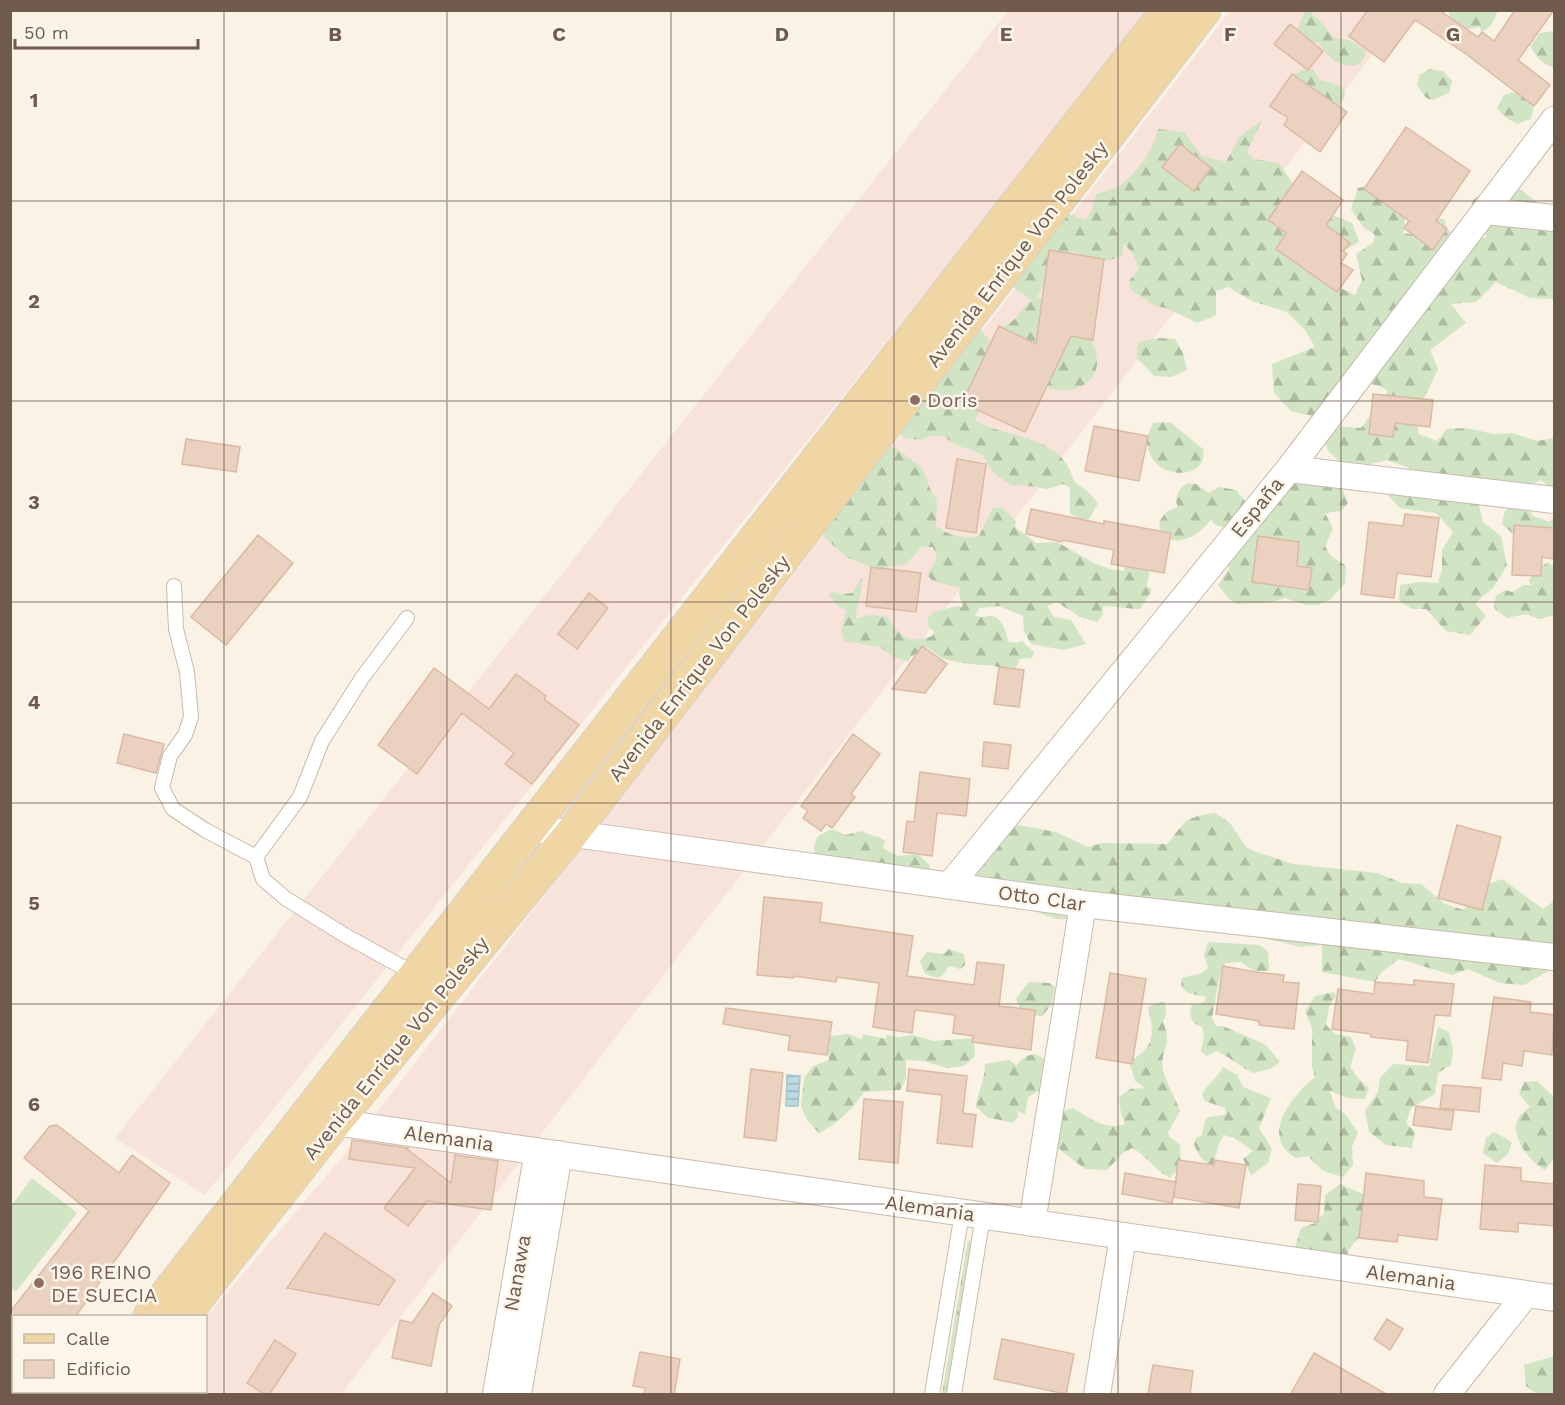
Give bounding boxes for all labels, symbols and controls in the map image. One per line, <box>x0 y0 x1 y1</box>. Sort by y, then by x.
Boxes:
scale bar <box>15 12 198 50</box>
text: 50 m <box>24 22 69 43</box>
text: B <box>328 22 342 46</box>
text: C <box>552 22 566 46</box>
text: D <box>775 22 789 46</box>
text: E <box>1000 22 1012 46</box>
text: F <box>1224 22 1236 46</box>
text: G <box>1446 22 1460 46</box>
text: 1 <box>30 88 38 112</box>
street label: Avenida Enrique Von Polesky <box>921 135 1113 372</box>
text: 2 <box>28 289 40 313</box>
place label: Doris <box>927 388 977 412</box>
marker: Doris <box>908 393 922 407</box>
street label: España <box>1225 472 1289 542</box>
text: 3 <box>28 490 40 514</box>
street label: Avenida Enrique Von Polesky <box>603 549 795 786</box>
text: 4 <box>28 690 41 714</box>
street label: Otto Clar <box>996 880 1088 916</box>
text: 5 <box>28 891 40 915</box>
street label: Avenida Enrique Von Polesky <box>298 931 494 1165</box>
text: 6 <box>28 1092 40 1116</box>
street label: Alemania <box>403 1120 495 1156</box>
street label: Alemania <box>884 1190 976 1226</box>
street label: Nanawa <box>498 1233 536 1313</box>
street label: Alemania <box>1365 1259 1457 1295</box>
place label: 196 REINO DE SUECIA <box>51 1260 157 1307</box>
marker: 196 REINO DE SUECIA <box>32 1276 46 1290</box>
legend <box>12 1315 207 1393</box>
text: Calle <box>66 1328 110 1349</box>
text: Edificio <box>66 1358 131 1379</box>

